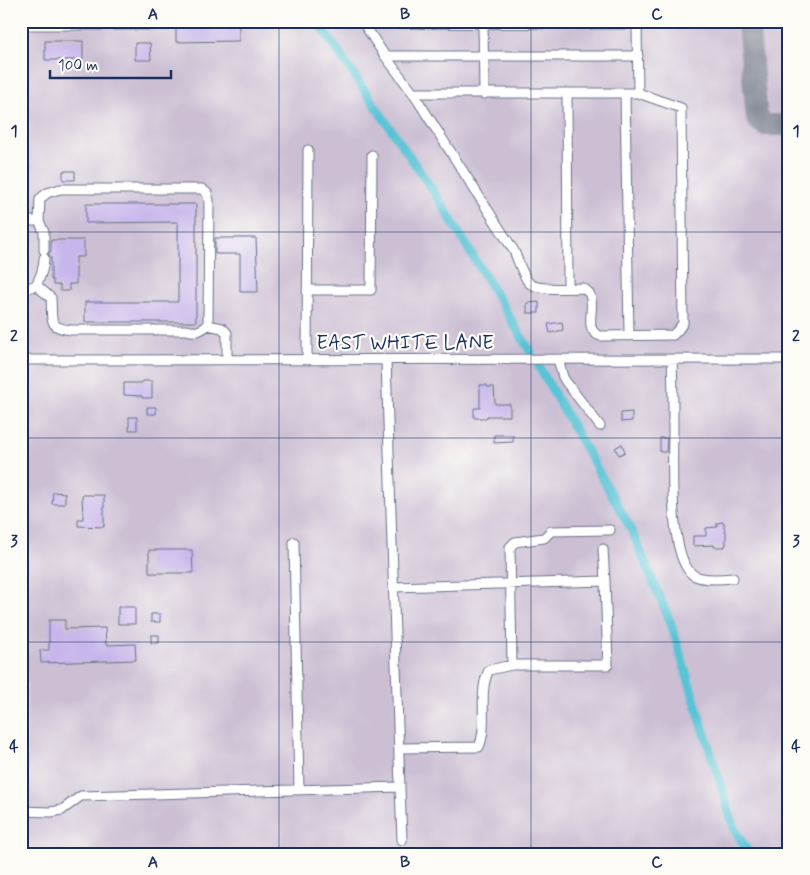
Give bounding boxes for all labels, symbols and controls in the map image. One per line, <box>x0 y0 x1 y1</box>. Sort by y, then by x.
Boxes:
text: A <box>148 4 158 25</box>
text: B <box>400 4 410 25</box>
text: C <box>651 4 663 25</box>
scale bar <box>50 48 171 80</box>
text: 100 m <box>58 56 98 76</box>
text: 1 <box>10 121 18 142</box>
text: 1 <box>792 121 800 142</box>
text: 2 <box>10 326 18 347</box>
text: 2 <box>792 326 800 347</box>
street label: EAST WHITE LANE <box>316 330 494 357</box>
text: 3 <box>10 531 18 552</box>
text: 3 <box>792 531 800 552</box>
text: 4 <box>9 736 19 757</box>
text: 4 <box>791 736 801 757</box>
text: A <box>148 852 158 873</box>
text: B <box>400 852 410 873</box>
text: C <box>651 852 663 873</box>

